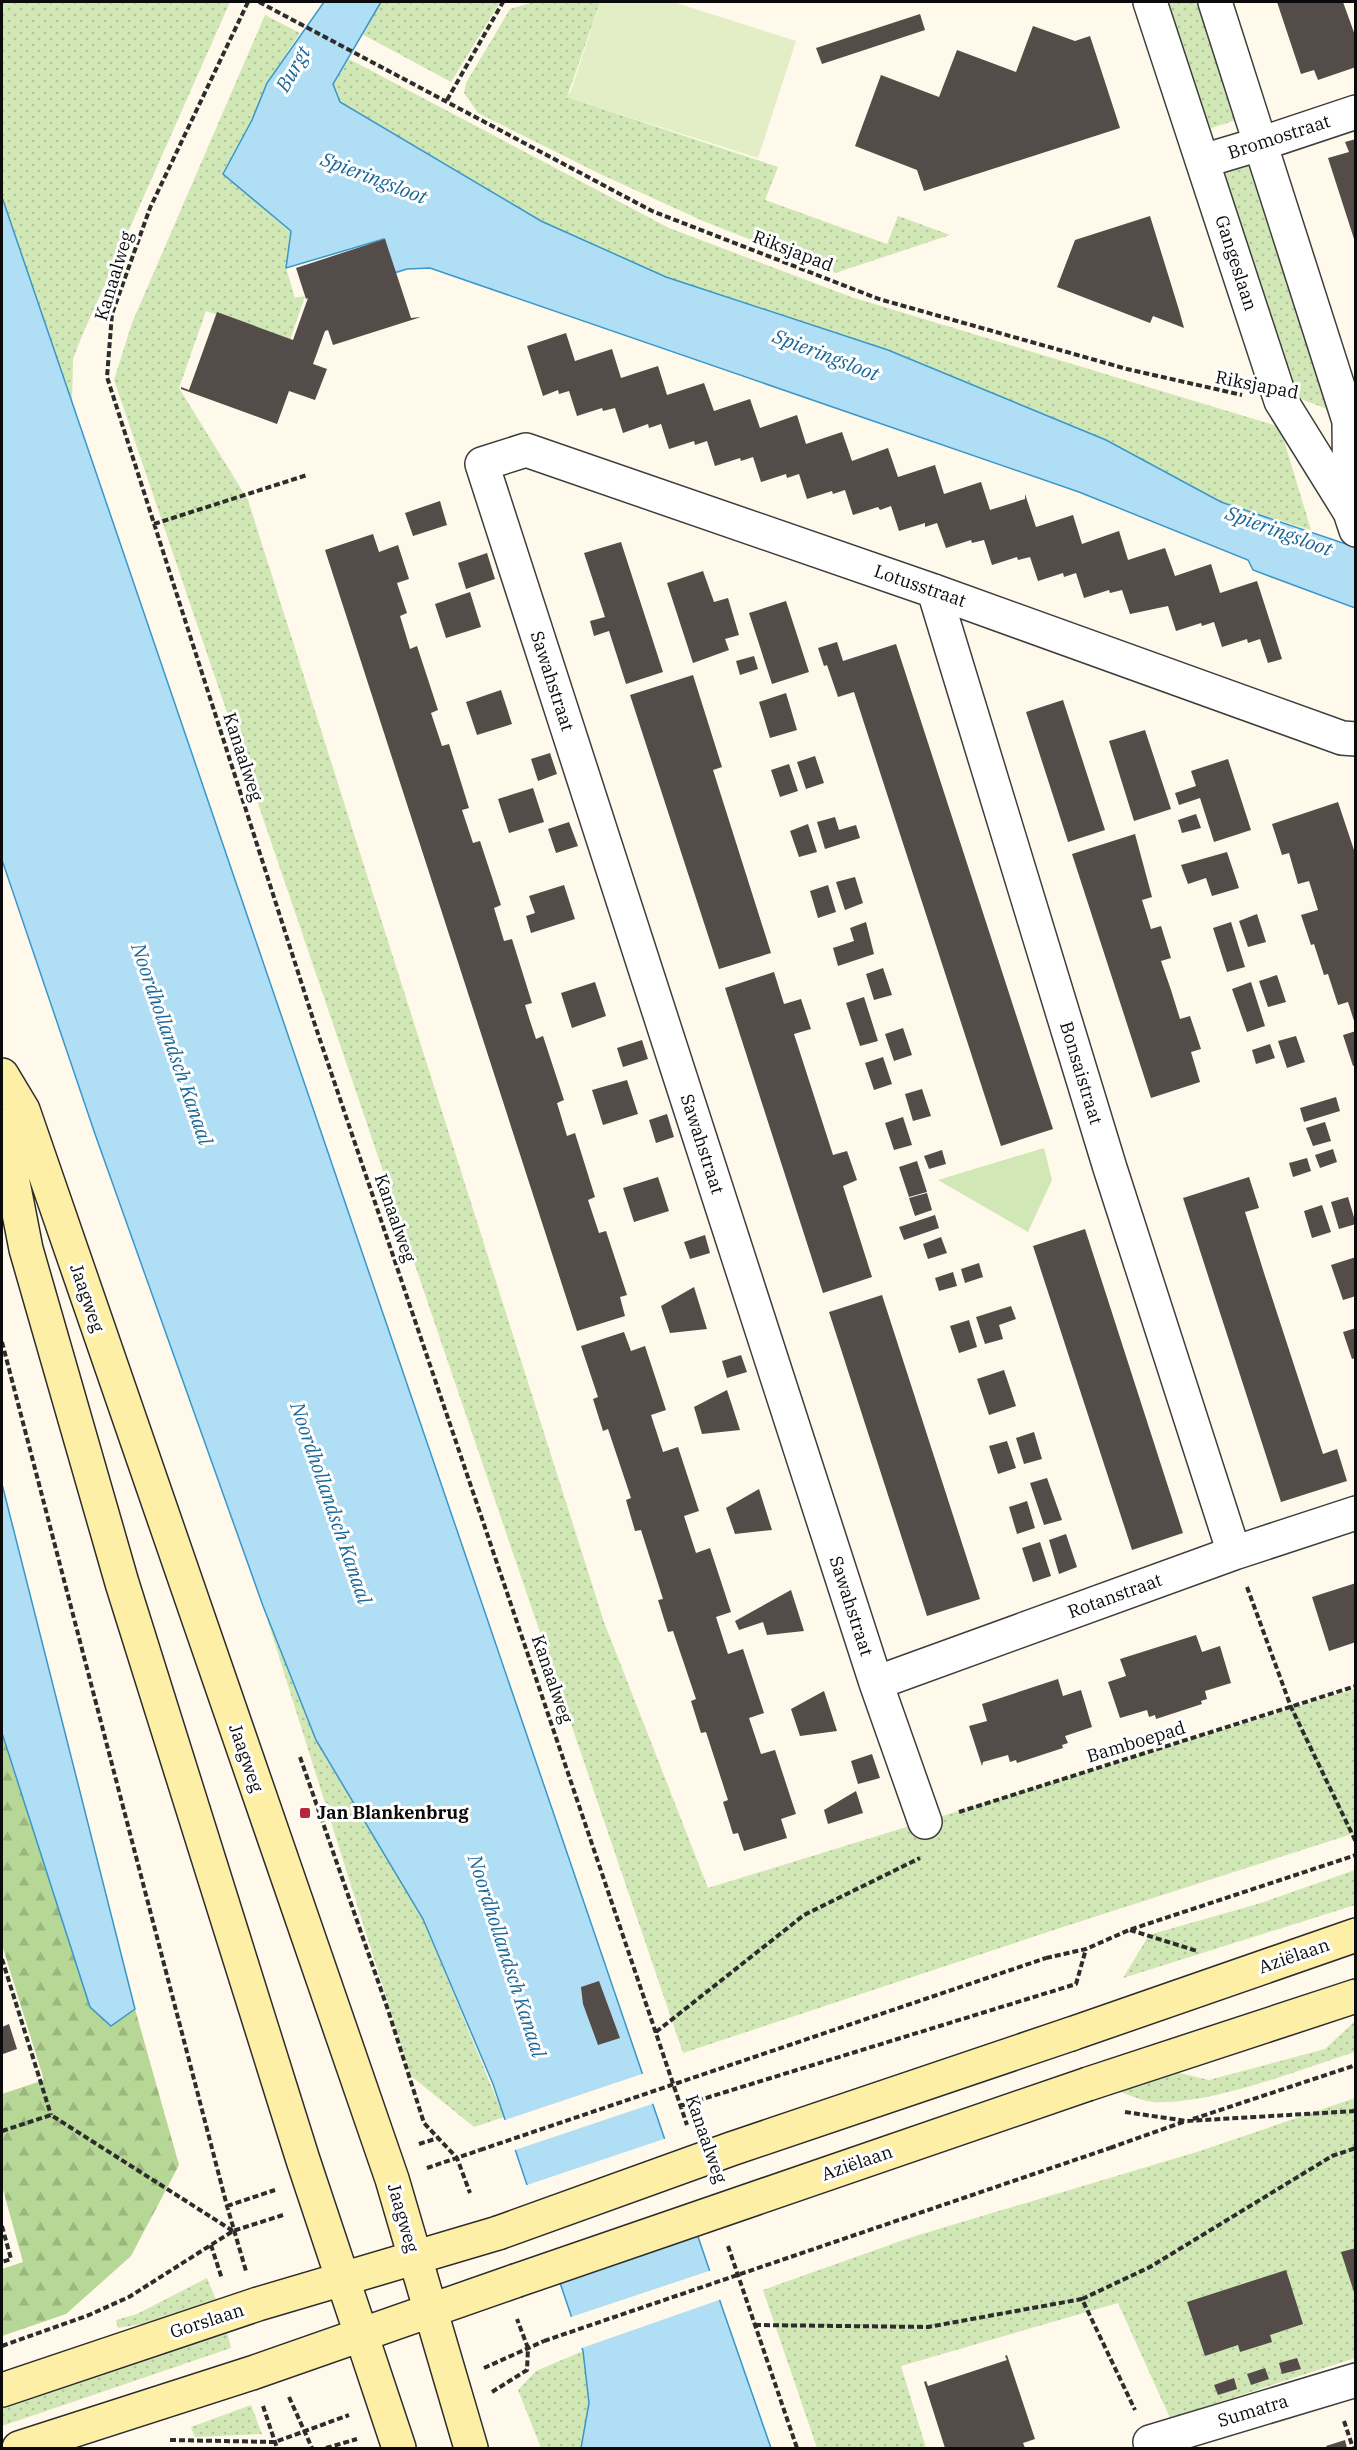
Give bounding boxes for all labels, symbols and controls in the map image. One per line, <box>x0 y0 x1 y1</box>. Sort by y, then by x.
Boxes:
water label: Burgt <box>268 40 317 97</box>
street label: Bromostraat <box>1225 109 1333 164</box>
water label: Spieringsloot <box>316 145 432 210</box>
street label: Gangeslaan <box>1210 212 1263 314</box>
street label: Riksjapad <box>750 225 837 276</box>
street label: Kanaalweg <box>89 228 138 323</box>
water label: Spieringsloot <box>768 322 884 387</box>
street label: Riksjapad <box>1214 365 1301 404</box>
water label: Spieringsloot <box>1221 498 1337 563</box>
street label: Lotusstraat <box>871 559 969 612</box>
street label: Sawahstraat <box>525 628 579 734</box>
street label: Kanaalweg <box>218 709 269 804</box>
water label: Noordhollandsch Kanaal <box>125 938 220 1149</box>
street label: Bonsaistraat <box>1055 1018 1108 1127</box>
street label: Sawahstraat <box>675 1091 729 1197</box>
street label: Kanaalweg <box>370 1171 421 1265</box>
street label: Jaagweg <box>65 1261 110 1335</box>
water label: Noordhollandsch Kanaal <box>284 1397 379 1608</box>
street label: Sawahstraat <box>824 1553 878 1659</box>
street label: Rotanstraat <box>1065 1568 1165 1623</box>
street label: Kanaalweg <box>527 1632 578 1726</box>
street label: Bamboepad <box>1084 1716 1188 1767</box>
street label: Jaagweg <box>224 1721 269 1795</box>
place label: Jan Blankenbrug <box>317 1801 469 1824</box>
marker: Jan Blankenbrug <box>298 1806 312 1820</box>
water label: Noordhollandsch Kanaal <box>462 1850 553 2061</box>
street label: Aziëlaan <box>1255 1933 1332 1978</box>
street label: Kanaalweg <box>681 2092 732 2186</box>
street label: Aziëlaan <box>818 2140 895 2185</box>
street label: Jaagweg <box>383 2181 424 2255</box>
street label: Gorslaan <box>167 2298 247 2343</box>
street label: Sumatra <box>1215 2389 1291 2432</box>

